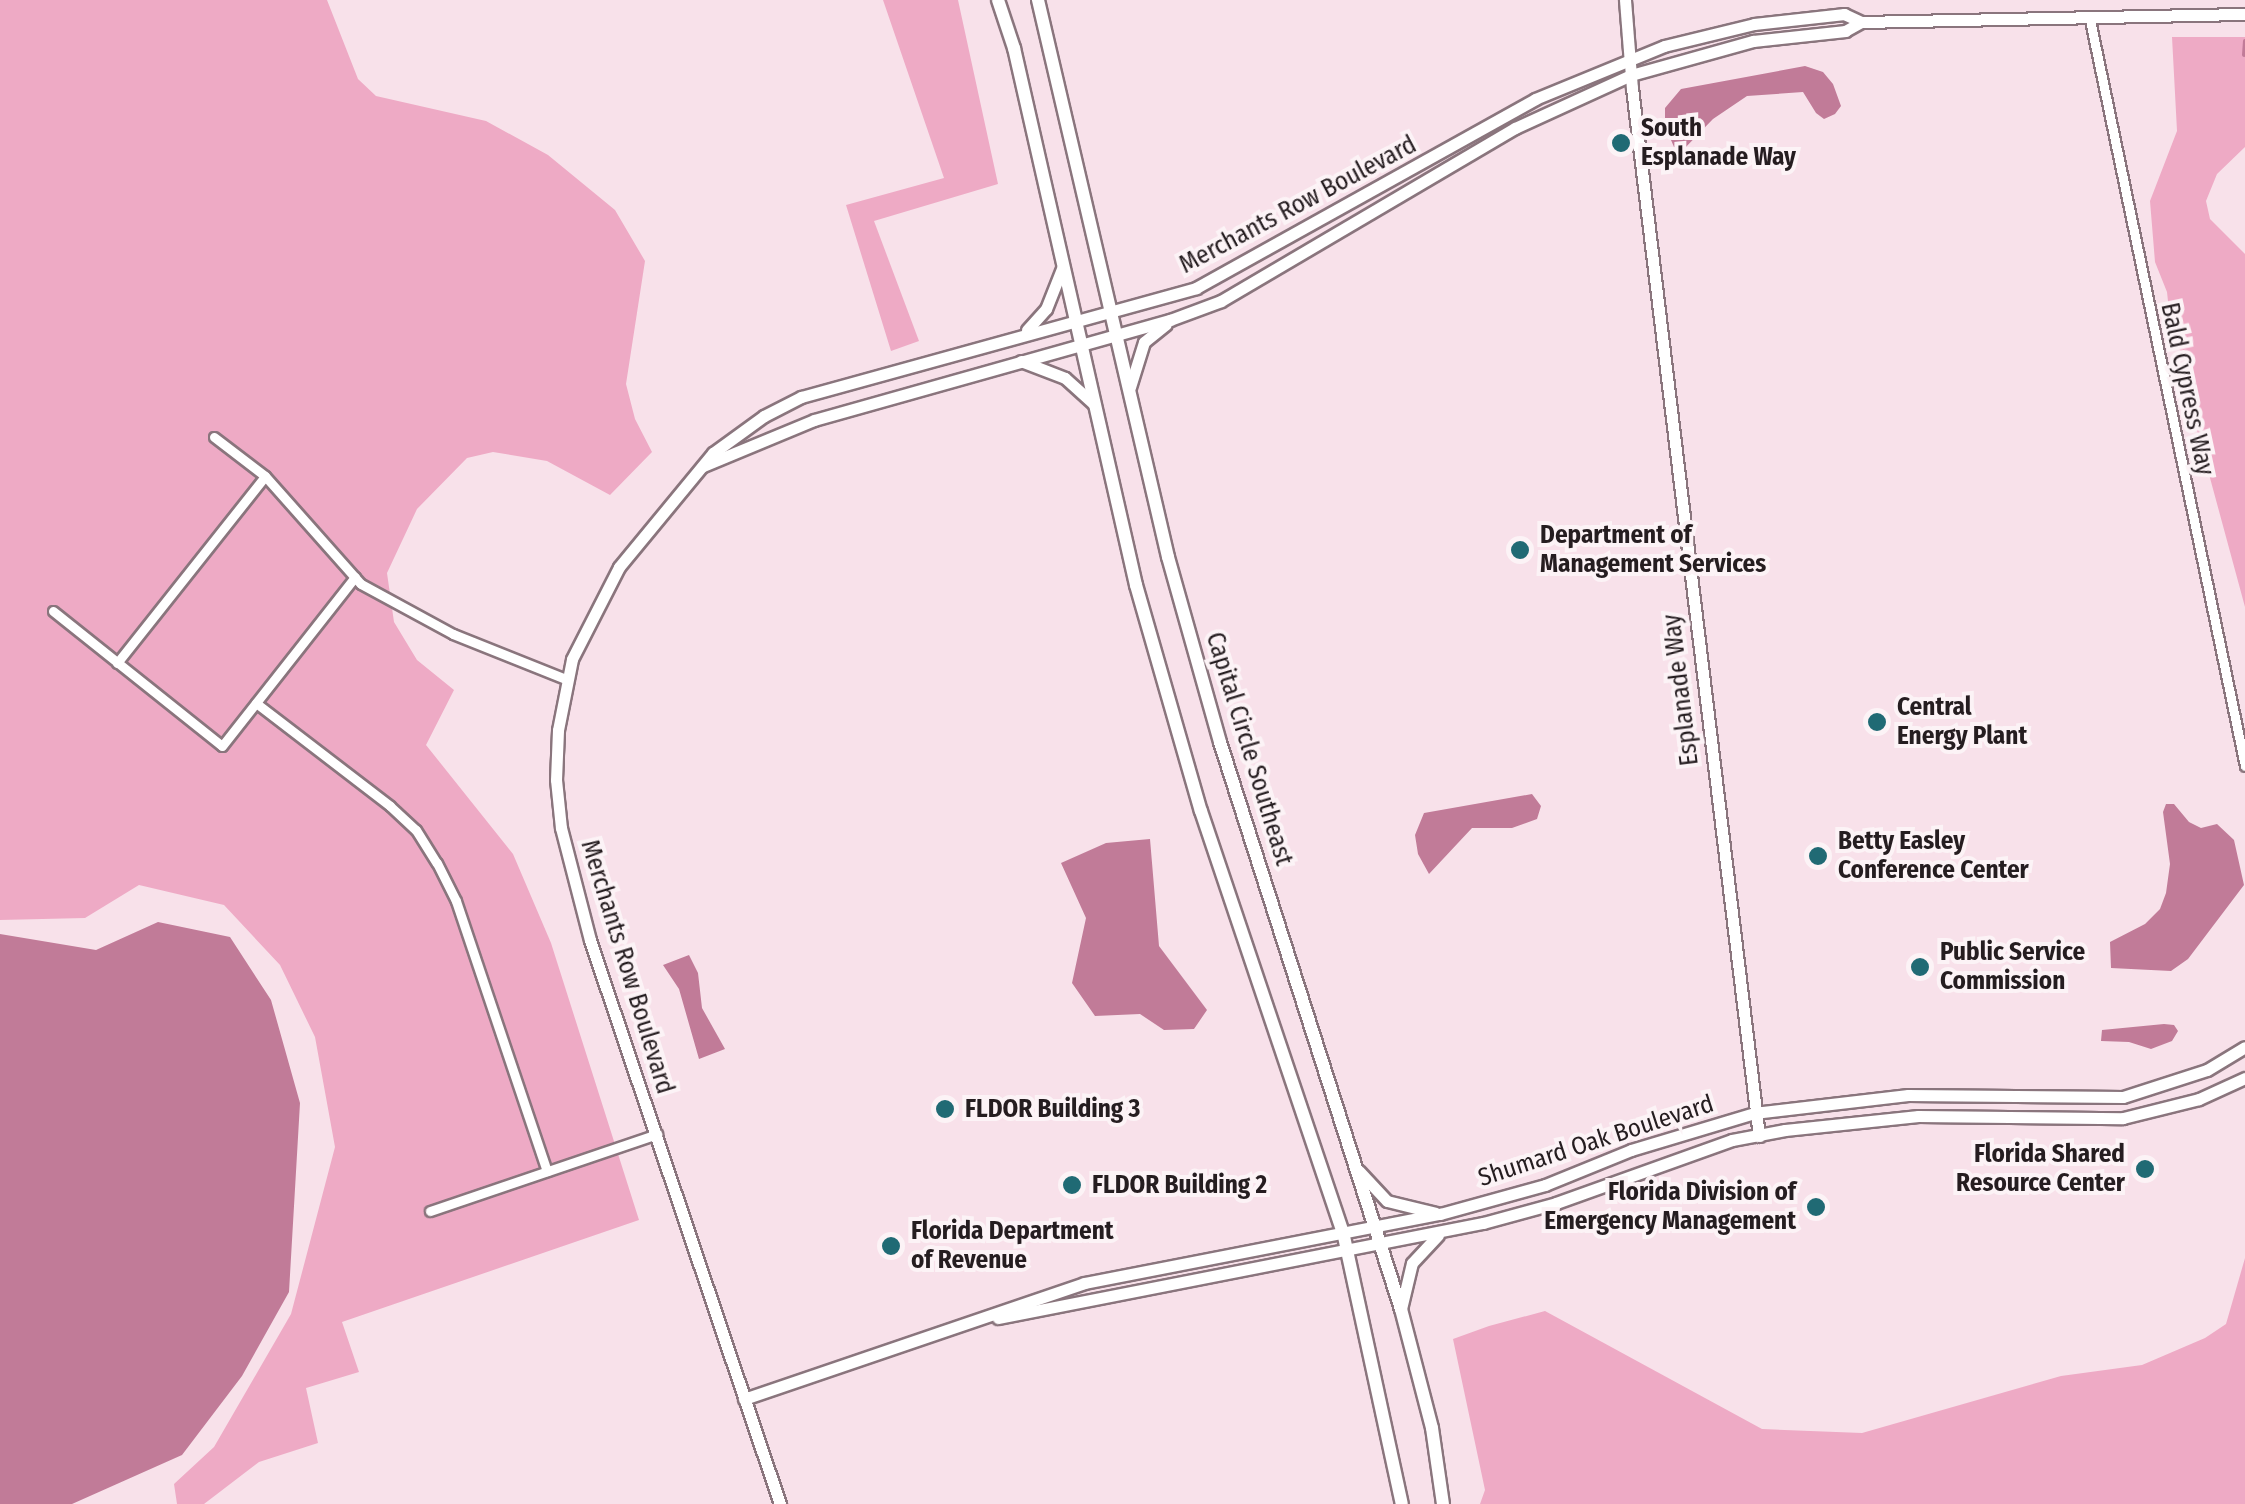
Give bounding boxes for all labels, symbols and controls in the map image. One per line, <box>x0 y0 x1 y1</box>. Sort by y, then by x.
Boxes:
place label: South Esplanade Way <box>1641 114 1796 173</box>
street label: Merchants Row Boulevard <box>1174 130 1422 280</box>
marker: South Esplanade Way <box>1610 132 1632 154</box>
street label: Bald Cypress Way <box>2154 300 2220 478</box>
place label: Department of Management Services <box>1540 521 1766 580</box>
marker: Department of Management Services <box>1509 539 1531 561</box>
street label: Esplanade Way <box>1657 613 1705 767</box>
street label: Capital Circle Southeast <box>1199 629 1299 869</box>
place label: Central Energy Plant <box>1897 693 2027 752</box>
marker: Central Energy Plant <box>1866 711 1888 733</box>
place label: Betty Easley Conference Center <box>1838 827 2029 886</box>
street label: Merchants Row Boulevard <box>574 836 680 1098</box>
marker: Betty Easley Conference Center <box>1807 845 1829 867</box>
place label: Public Service Commission <box>1940 938 2085 997</box>
marker: Public Service Commission <box>1909 956 1931 978</box>
street label: Shumard Oak Boulevard <box>1475 1089 1717 1193</box>
place label: FLDOR Building 3 <box>965 1094 1140 1124</box>
marker: FLDOR Building 3 <box>934 1098 956 1120</box>
place label: Florida Shared Resource Center <box>1956 1140 2125 1199</box>
marker: Florida Shared Resource Center <box>2134 1158 2156 1180</box>
place label: FLDOR Building 2 <box>1092 1170 1267 1200</box>
marker: FLDOR Building 2 <box>1061 1174 1083 1196</box>
place label: Florida Division of Emergency Management <box>1544 1178 1796 1237</box>
marker: Florida Division of Emergency Management <box>1805 1196 1827 1218</box>
place label: Florida Department of Revenue <box>911 1217 1114 1276</box>
marker: Florida Department of Revenue <box>880 1235 902 1257</box>

